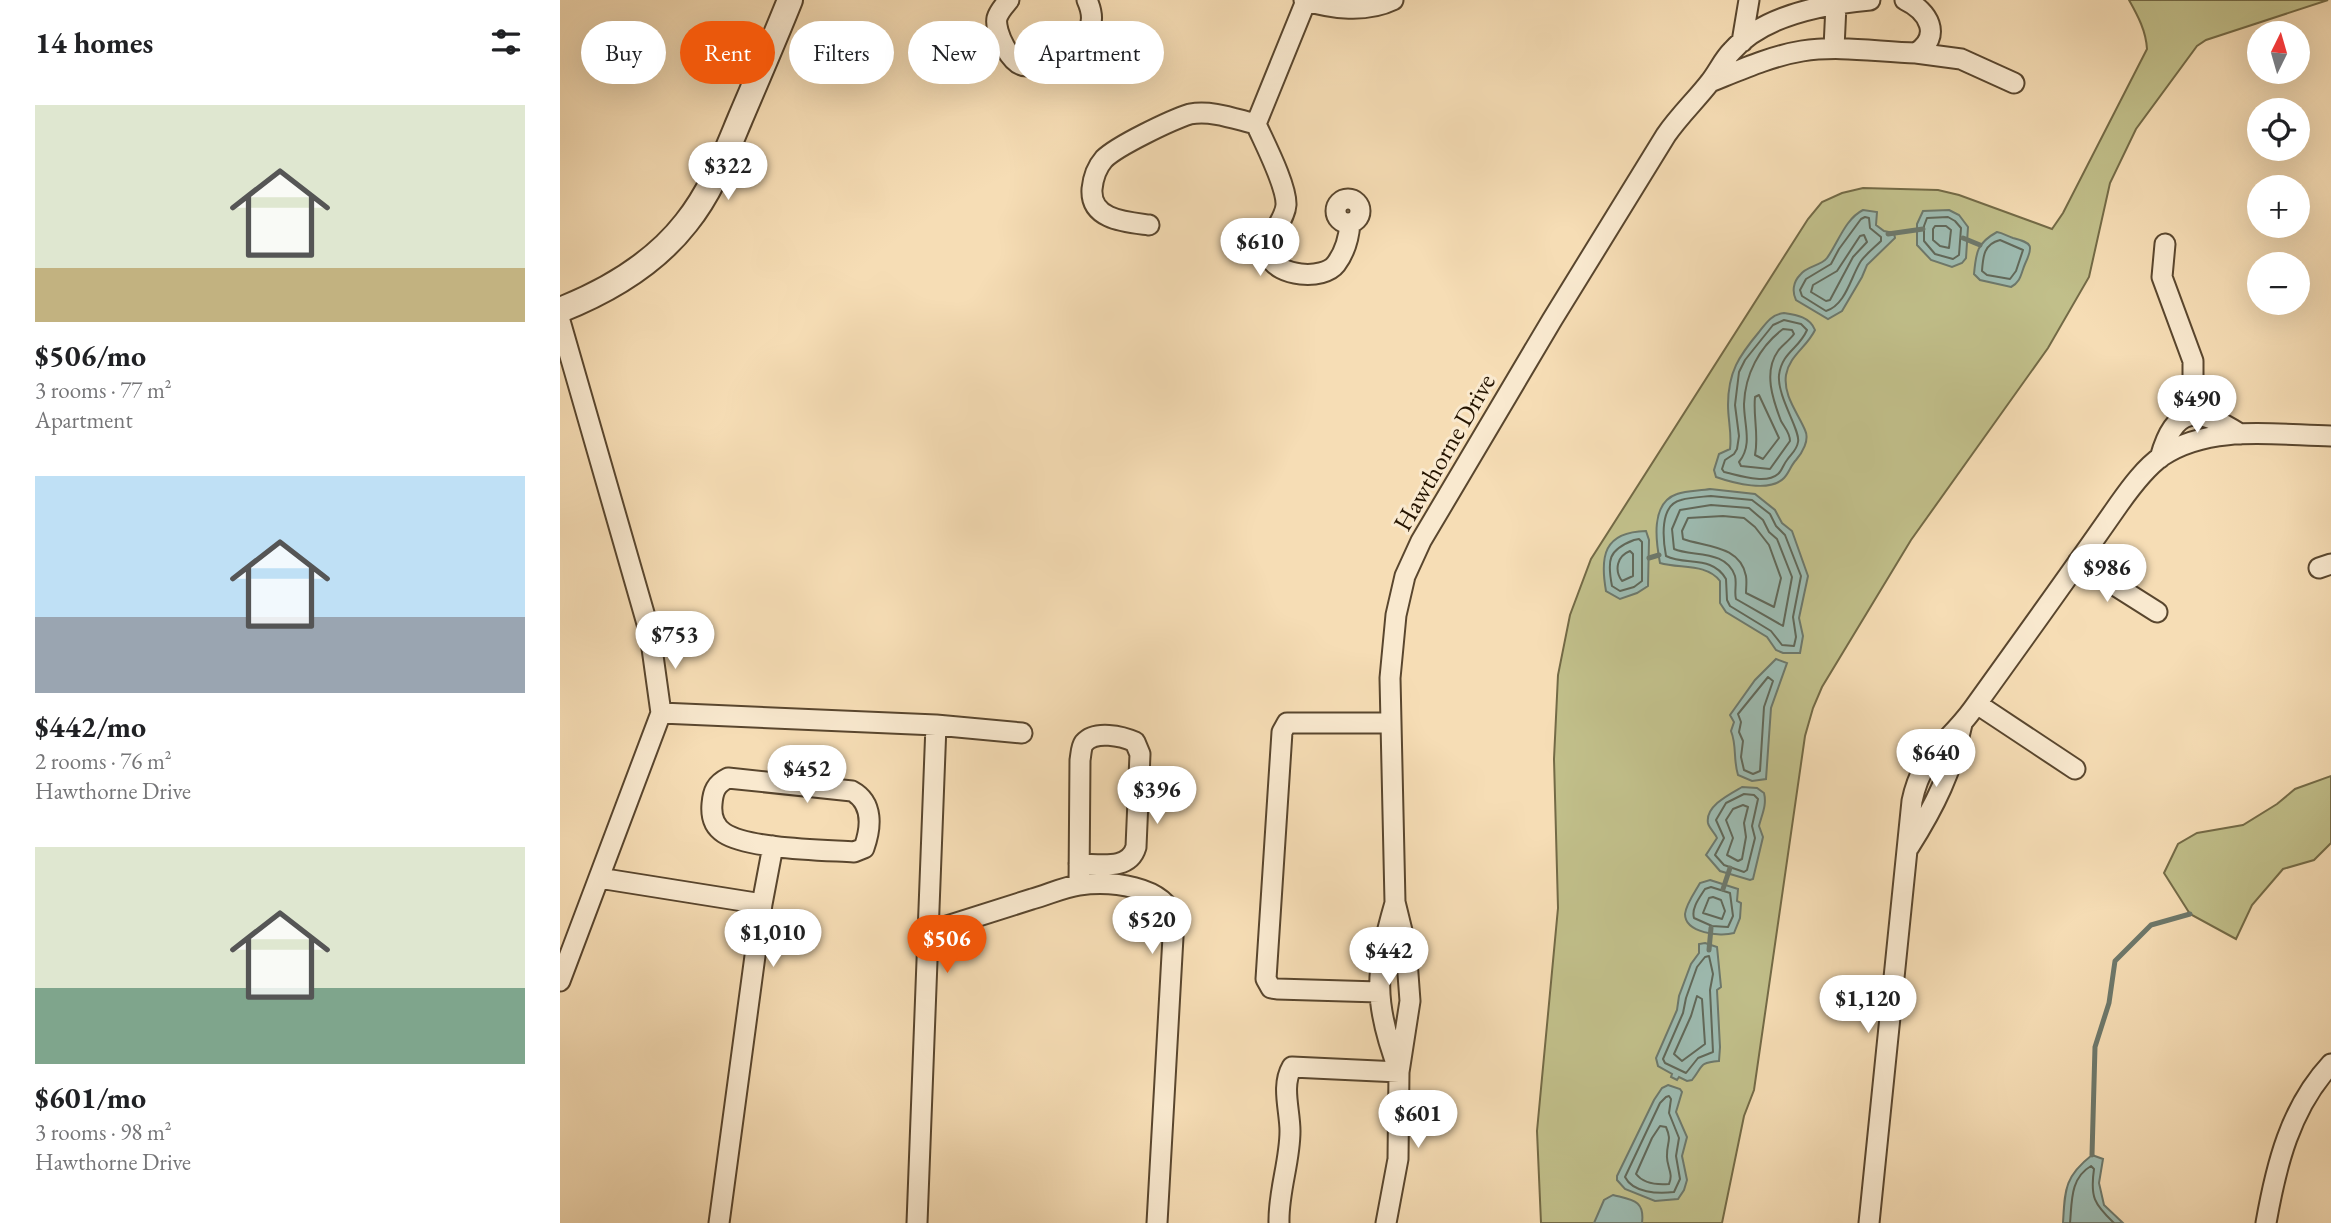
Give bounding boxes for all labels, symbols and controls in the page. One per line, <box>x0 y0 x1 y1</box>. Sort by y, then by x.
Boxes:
chip: Buy <box>581 21 666 84</box>
chip: Rent <box>680 21 775 84</box>
chip: Filters <box>789 21 894 84</box>
chip: New <box>908 21 1000 84</box>
chip: Apartment <box>1014 21 1164 84</box>
north arrow <box>2247 21 2310 84</box>
map controls <box>2247 21 2310 315</box>
text: 14 homes <box>35 23 153 62</box>
icon: filters <box>487 23 525 61</box>
button: locate <box>2247 98 2310 161</box>
pin: $322 <box>687 142 769 202</box>
icon: home <box>217 150 343 276</box>
text: $322 <box>704 150 752 180</box>
button: + <box>2247 175 2310 238</box>
pin: $610 <box>1219 218 1301 278</box>
text: $610 <box>1236 226 1284 256</box>
button: − <box>2247 252 2310 315</box>
text: $506/mo <box>35 336 146 375</box>
street label: Hawthorne Drive <box>1385 367 1503 537</box>
text: 3 rooms · 77 m² <box>35 375 172 405</box>
pin: $490 <box>2156 376 2238 435</box>
text: $490 <box>2173 383 2221 413</box>
text: Apartment <box>35 405 133 435</box>
icon: home <box>217 521 343 647</box>
pin: $986 <box>2066 544 2148 604</box>
text: $986 <box>2083 552 2131 582</box>
pin: $753 <box>634 612 716 671</box>
text: $753 <box>651 619 699 649</box>
text: $442/mo <box>35 707 146 746</box>
pin: $640 <box>1895 730 1977 789</box>
text: $640 <box>1912 737 1960 767</box>
text: 2 rooms · 76 m² <box>35 746 172 776</box>
pin: $452 <box>766 746 848 805</box>
text: $452 <box>783 753 831 783</box>
pin: $396 <box>1116 766 1198 826</box>
text: $396 <box>1133 774 1181 804</box>
text: Hawthorne Drive <box>35 776 191 806</box>
icon: home <box>217 892 343 1018</box>
pin: $520 <box>1111 897 1193 956</box>
text: $520 <box>1128 904 1176 934</box>
pin: $1,010 <box>716 909 830 969</box>
pin: $506 <box>906 916 988 975</box>
text: $1,010 <box>741 917 805 947</box>
text: $506 <box>923 923 971 953</box>
pin: $442 <box>1348 928 1430 987</box>
text: $442 <box>1365 935 1413 965</box>
pin: $1,120 <box>1811 976 1925 1035</box>
text: $1,120 <box>1836 983 1900 1013</box>
text: $601/mo <box>35 1078 146 1117</box>
pin: $601 <box>1377 1090 1459 1150</box>
text: $601 <box>1394 1098 1442 1128</box>
text: 3 rooms · 98 m² <box>35 1117 172 1147</box>
text: Hawthorne Drive <box>35 1147 191 1177</box>

